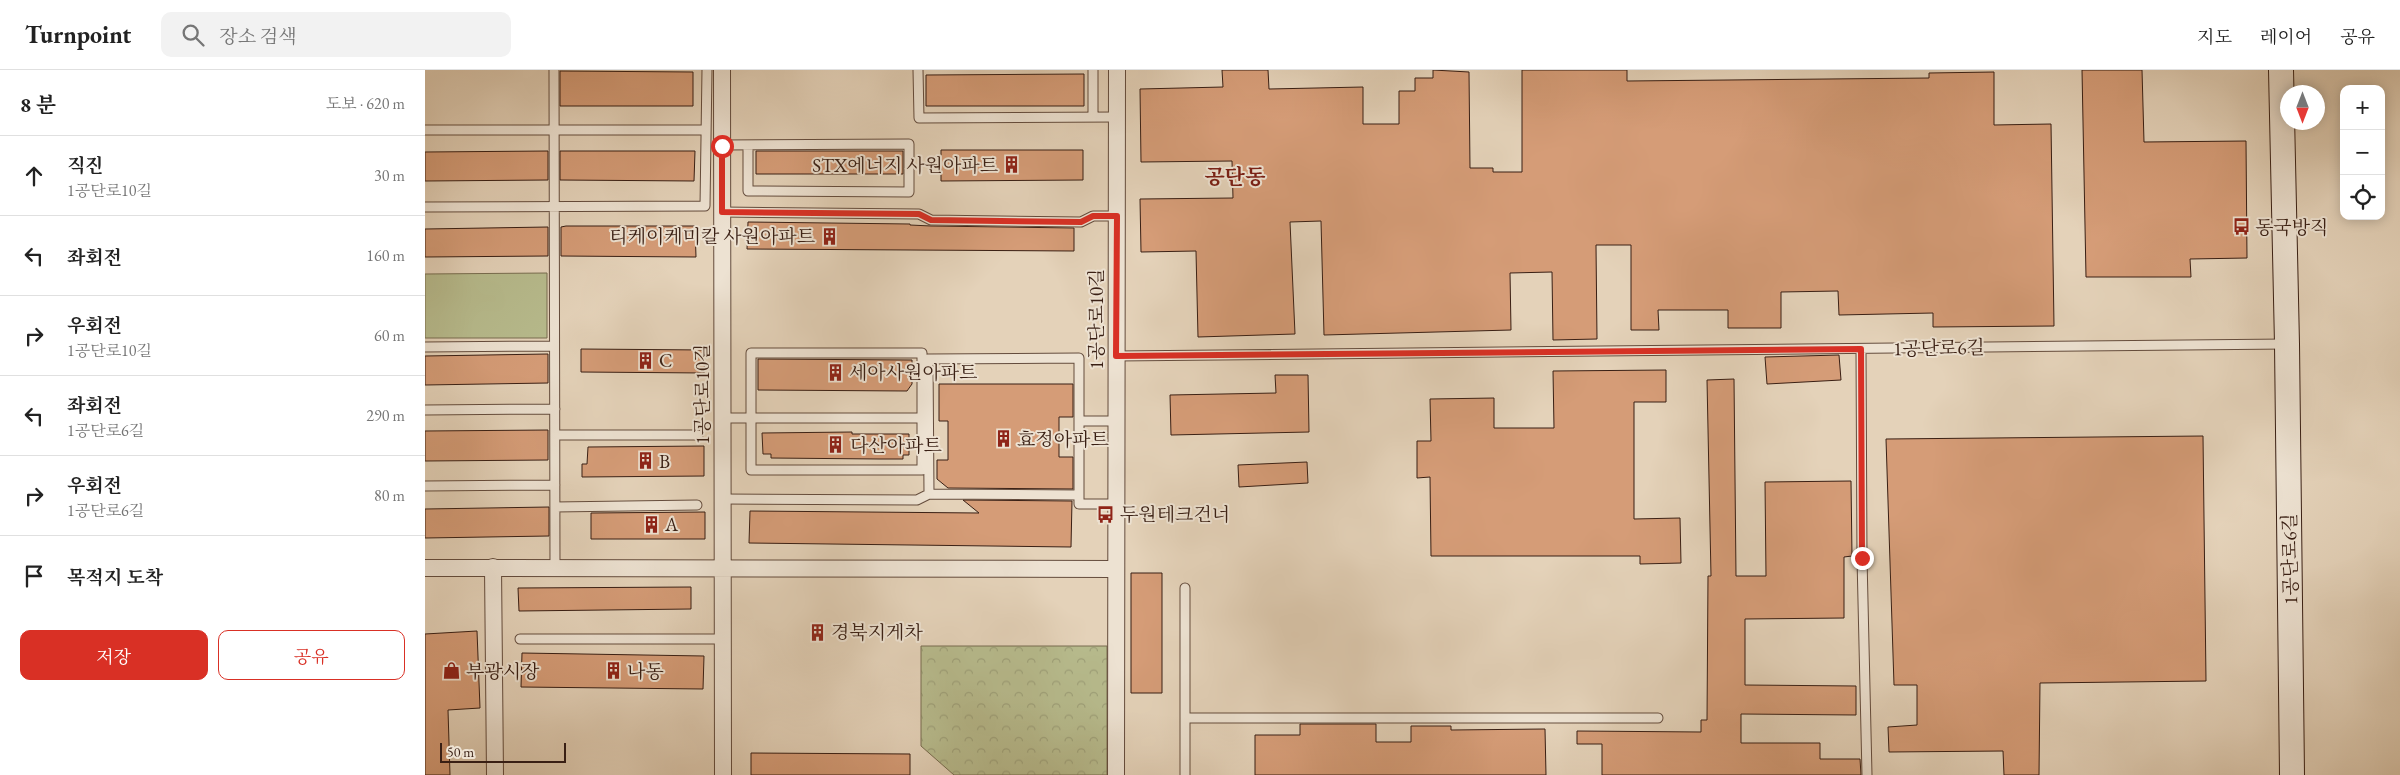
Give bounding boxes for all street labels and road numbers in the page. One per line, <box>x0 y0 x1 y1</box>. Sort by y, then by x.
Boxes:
street label: 1공단로10길 <box>1084 269 1109 369</box>
street label: 1공단로6길 <box>1893 335 1985 361</box>
street label: 1공단로10길 <box>690 344 715 444</box>
street label: 1공단로6길 <box>2277 513 2303 605</box>

